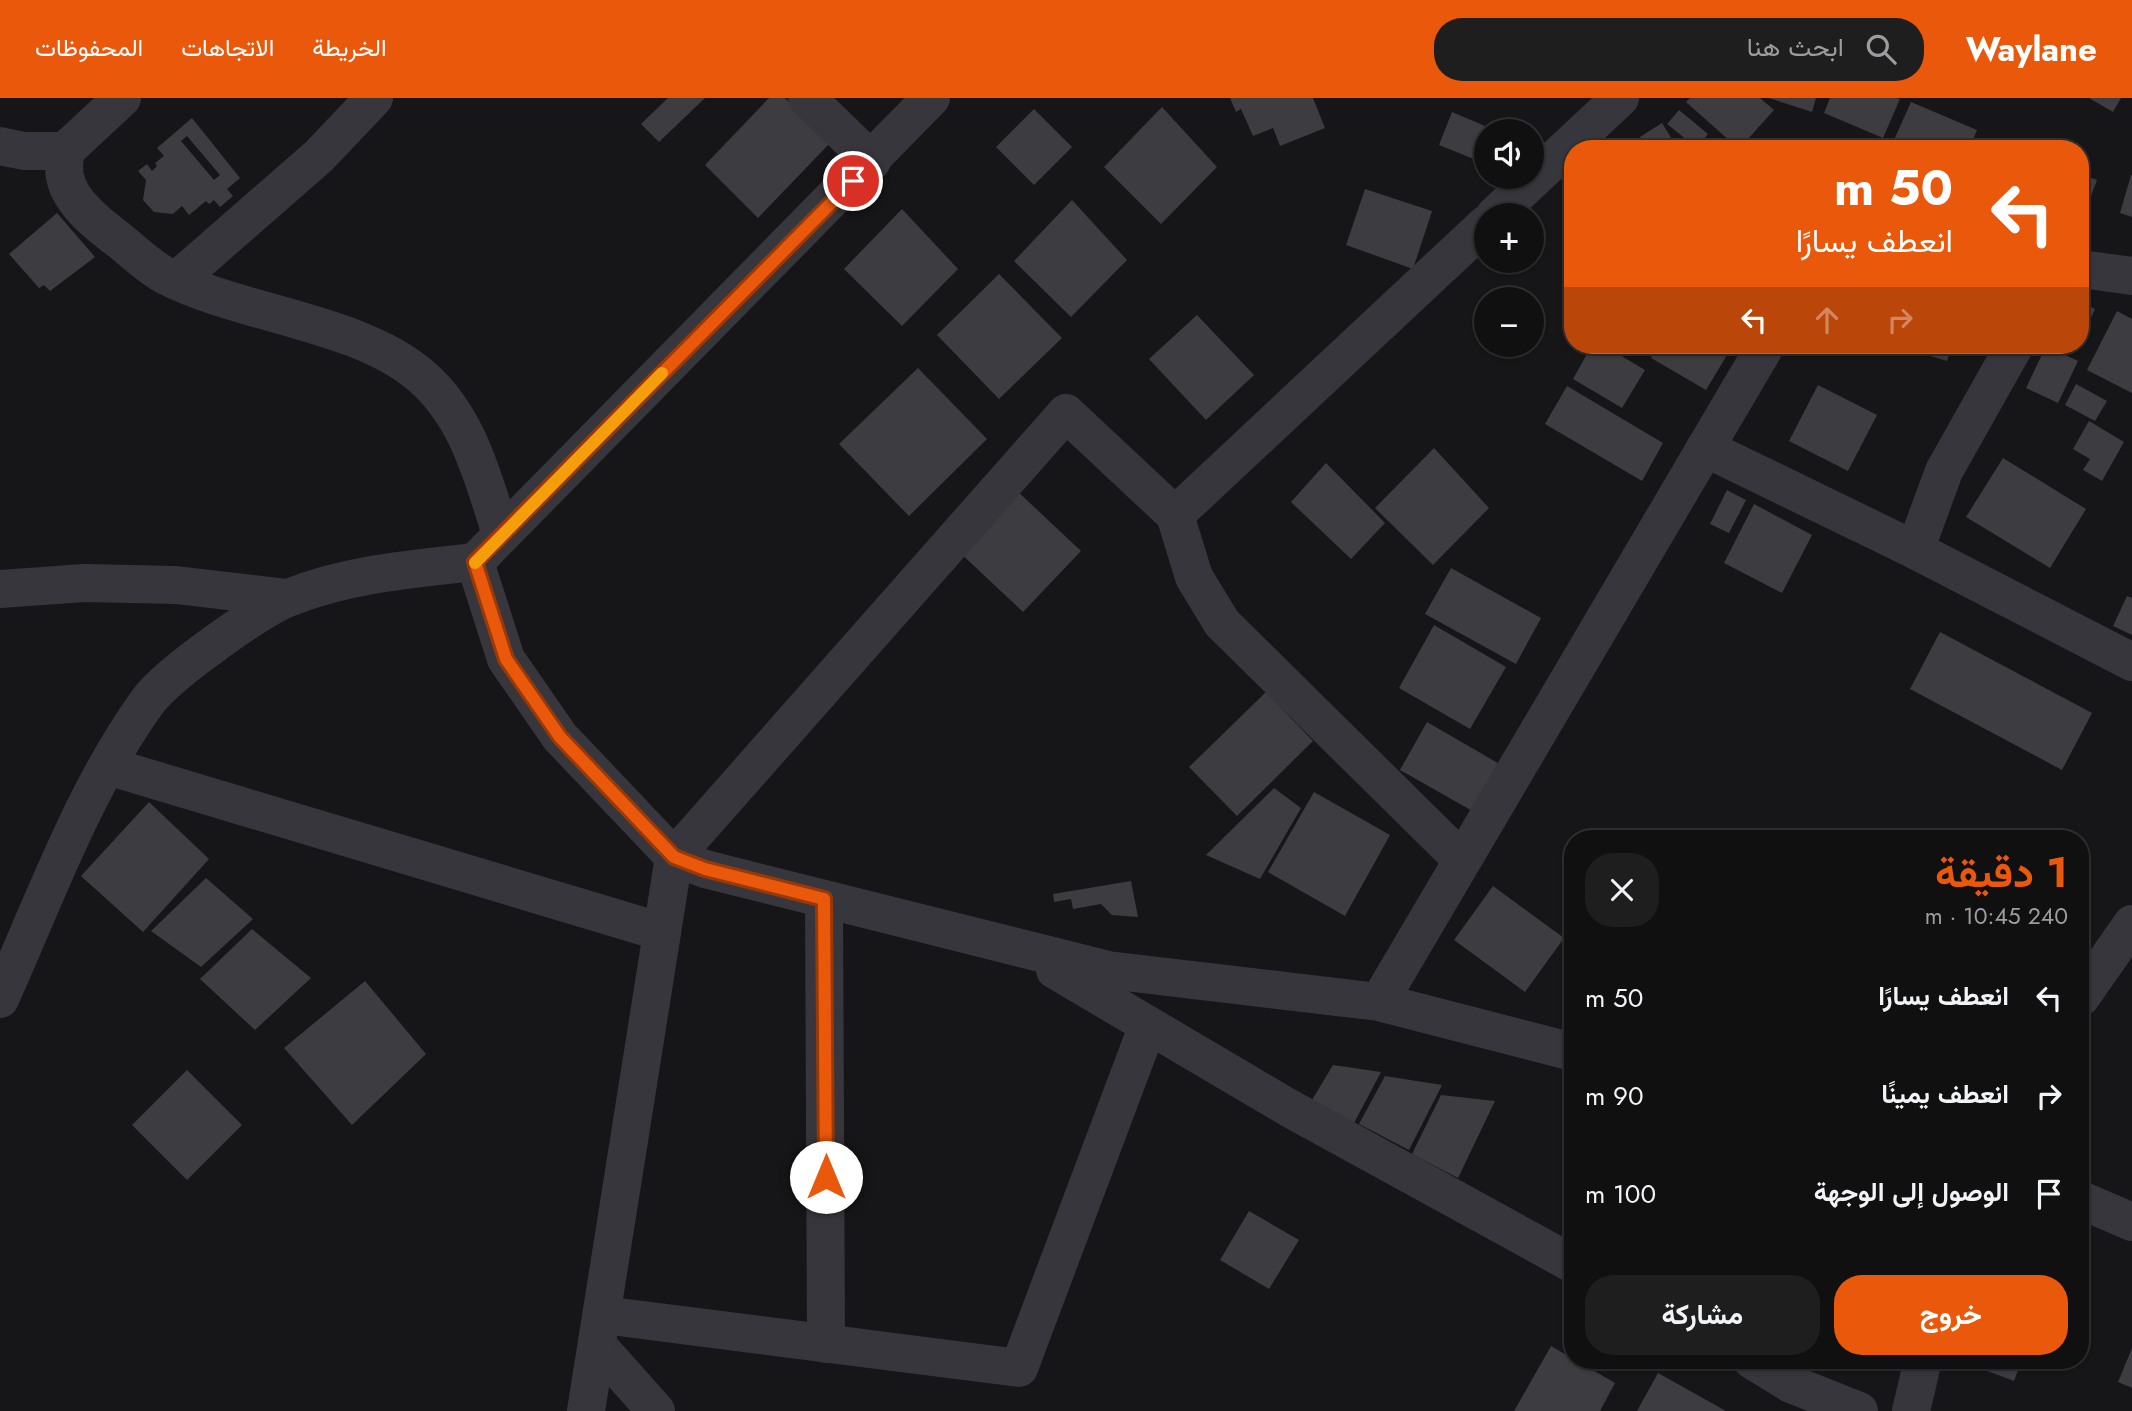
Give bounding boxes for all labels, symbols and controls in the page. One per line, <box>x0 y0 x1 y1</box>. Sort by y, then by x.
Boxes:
search box <box>1434 18 1924 81</box>
text: Waylane <box>1966 26 2097 73</box>
text: ابحث هنا <box>1747 28 1844 66</box>
text: المحفوظات <box>35 30 143 65</box>
text: الاتجاهات <box>181 30 274 65</box>
text: الخريطة <box>312 30 387 65</box>
icon: search <box>1862 30 1900 68</box>
map controls <box>1474 119 1544 357</box>
button: sound <box>1474 119 1544 189</box>
pin <box>823 151 883 211</box>
text: 50 m <box>1834 153 1953 223</box>
icon: arrive <box>834 162 872 200</box>
icon: left <box>1977 168 2068 259</box>
button: + <box>1474 203 1544 273</box>
text: انعطف يسارًا <box>1796 218 1953 264</box>
button: − <box>1474 287 1544 357</box>
icon: left <box>1735 301 1773 339</box>
icon: ahead <box>1808 301 1846 339</box>
icon: right <box>1881 301 1919 339</box>
text: 1 دقيقة <box>1935 842 2068 903</box>
button: close <box>1585 853 1659 927</box>
text: 240 m · 10:45 <box>1925 899 2068 933</box>
text: انعطف يسارًا <box>1878 977 2009 1015</box>
text: 50 m <box>1585 979 1643 1017</box>
icon: left <box>2030 979 2068 1017</box>
text: انعطف يمينًا <box>1881 1075 2009 1113</box>
text: 90 m <box>1585 1077 1644 1115</box>
icon: right <box>2030 1077 2068 1115</box>
position arrow <box>789 1140 863 1214</box>
text: الوصول إلى الوجهة <box>1814 1173 2009 1211</box>
text: 100 m <box>1585 1175 1656 1213</box>
icon: arrive <box>2030 1175 2068 1213</box>
button: مشاركة <box>1585 1275 1820 1355</box>
button: خروج <box>1834 1275 2068 1355</box>

